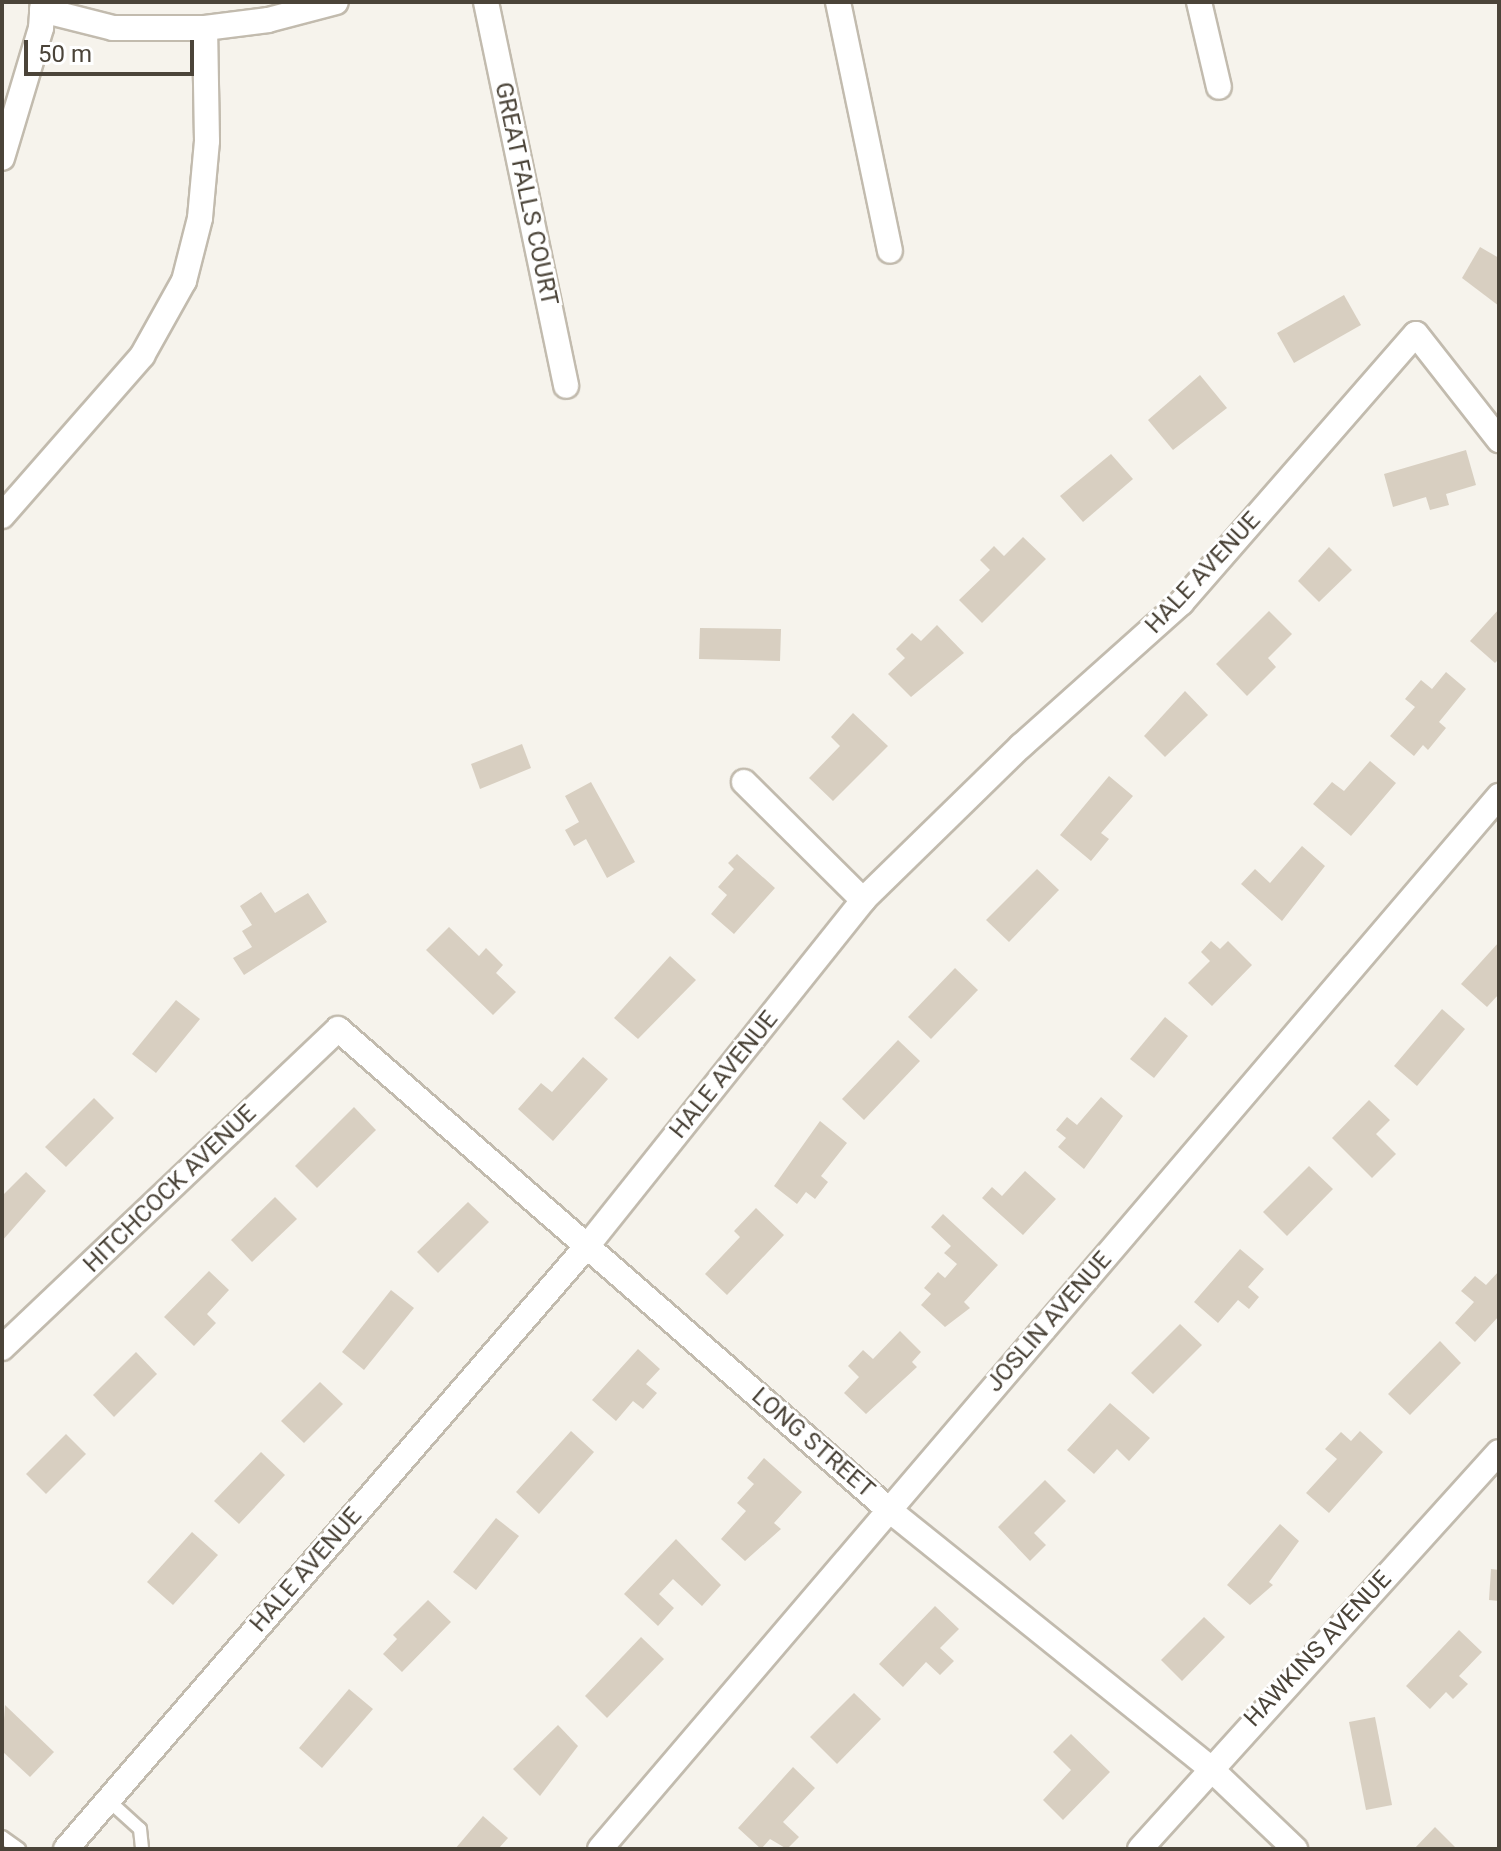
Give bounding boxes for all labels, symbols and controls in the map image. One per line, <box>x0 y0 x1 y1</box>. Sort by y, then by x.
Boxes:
scale bar <box>28 24 198 74</box>
text: 50 m <box>38 40 92 68</box>
street label: GREAT FALLS COURT <box>488 79 564 309</box>
street label: HALE AVENUE <box>1139 506 1267 640</box>
street label: HALE AVENUE <box>664 1006 784 1144</box>
street label: HITCHCOCK AVENUE <box>78 1099 262 1279</box>
street label: JOSLIN AVENUE <box>980 1246 1118 1398</box>
street label: LONG STREET <box>746 1382 880 1504</box>
street label: HALE AVENUE <box>244 1502 368 1638</box>
street label: HAWKINS AVENUE <box>1238 1565 1398 1733</box>

